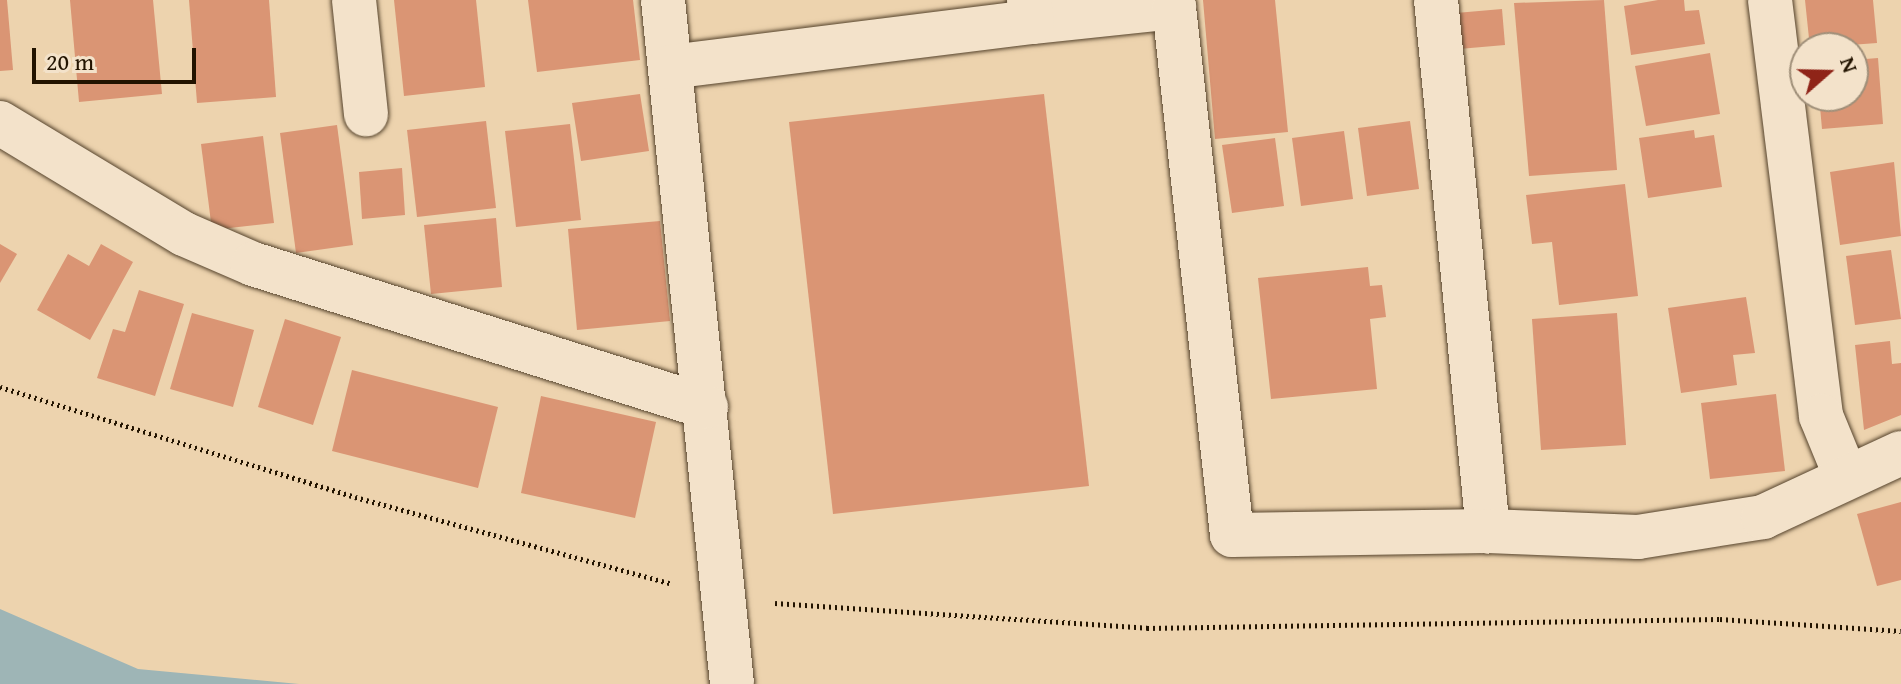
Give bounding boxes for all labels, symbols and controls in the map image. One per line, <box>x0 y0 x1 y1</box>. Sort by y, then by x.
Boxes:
scale bar <box>36 32 200 82</box>
north arrow <box>1789 32 1869 112</box>
text: 20 m <box>46 44 94 79</box>
text: N <box>1832 52 1867 77</box>

